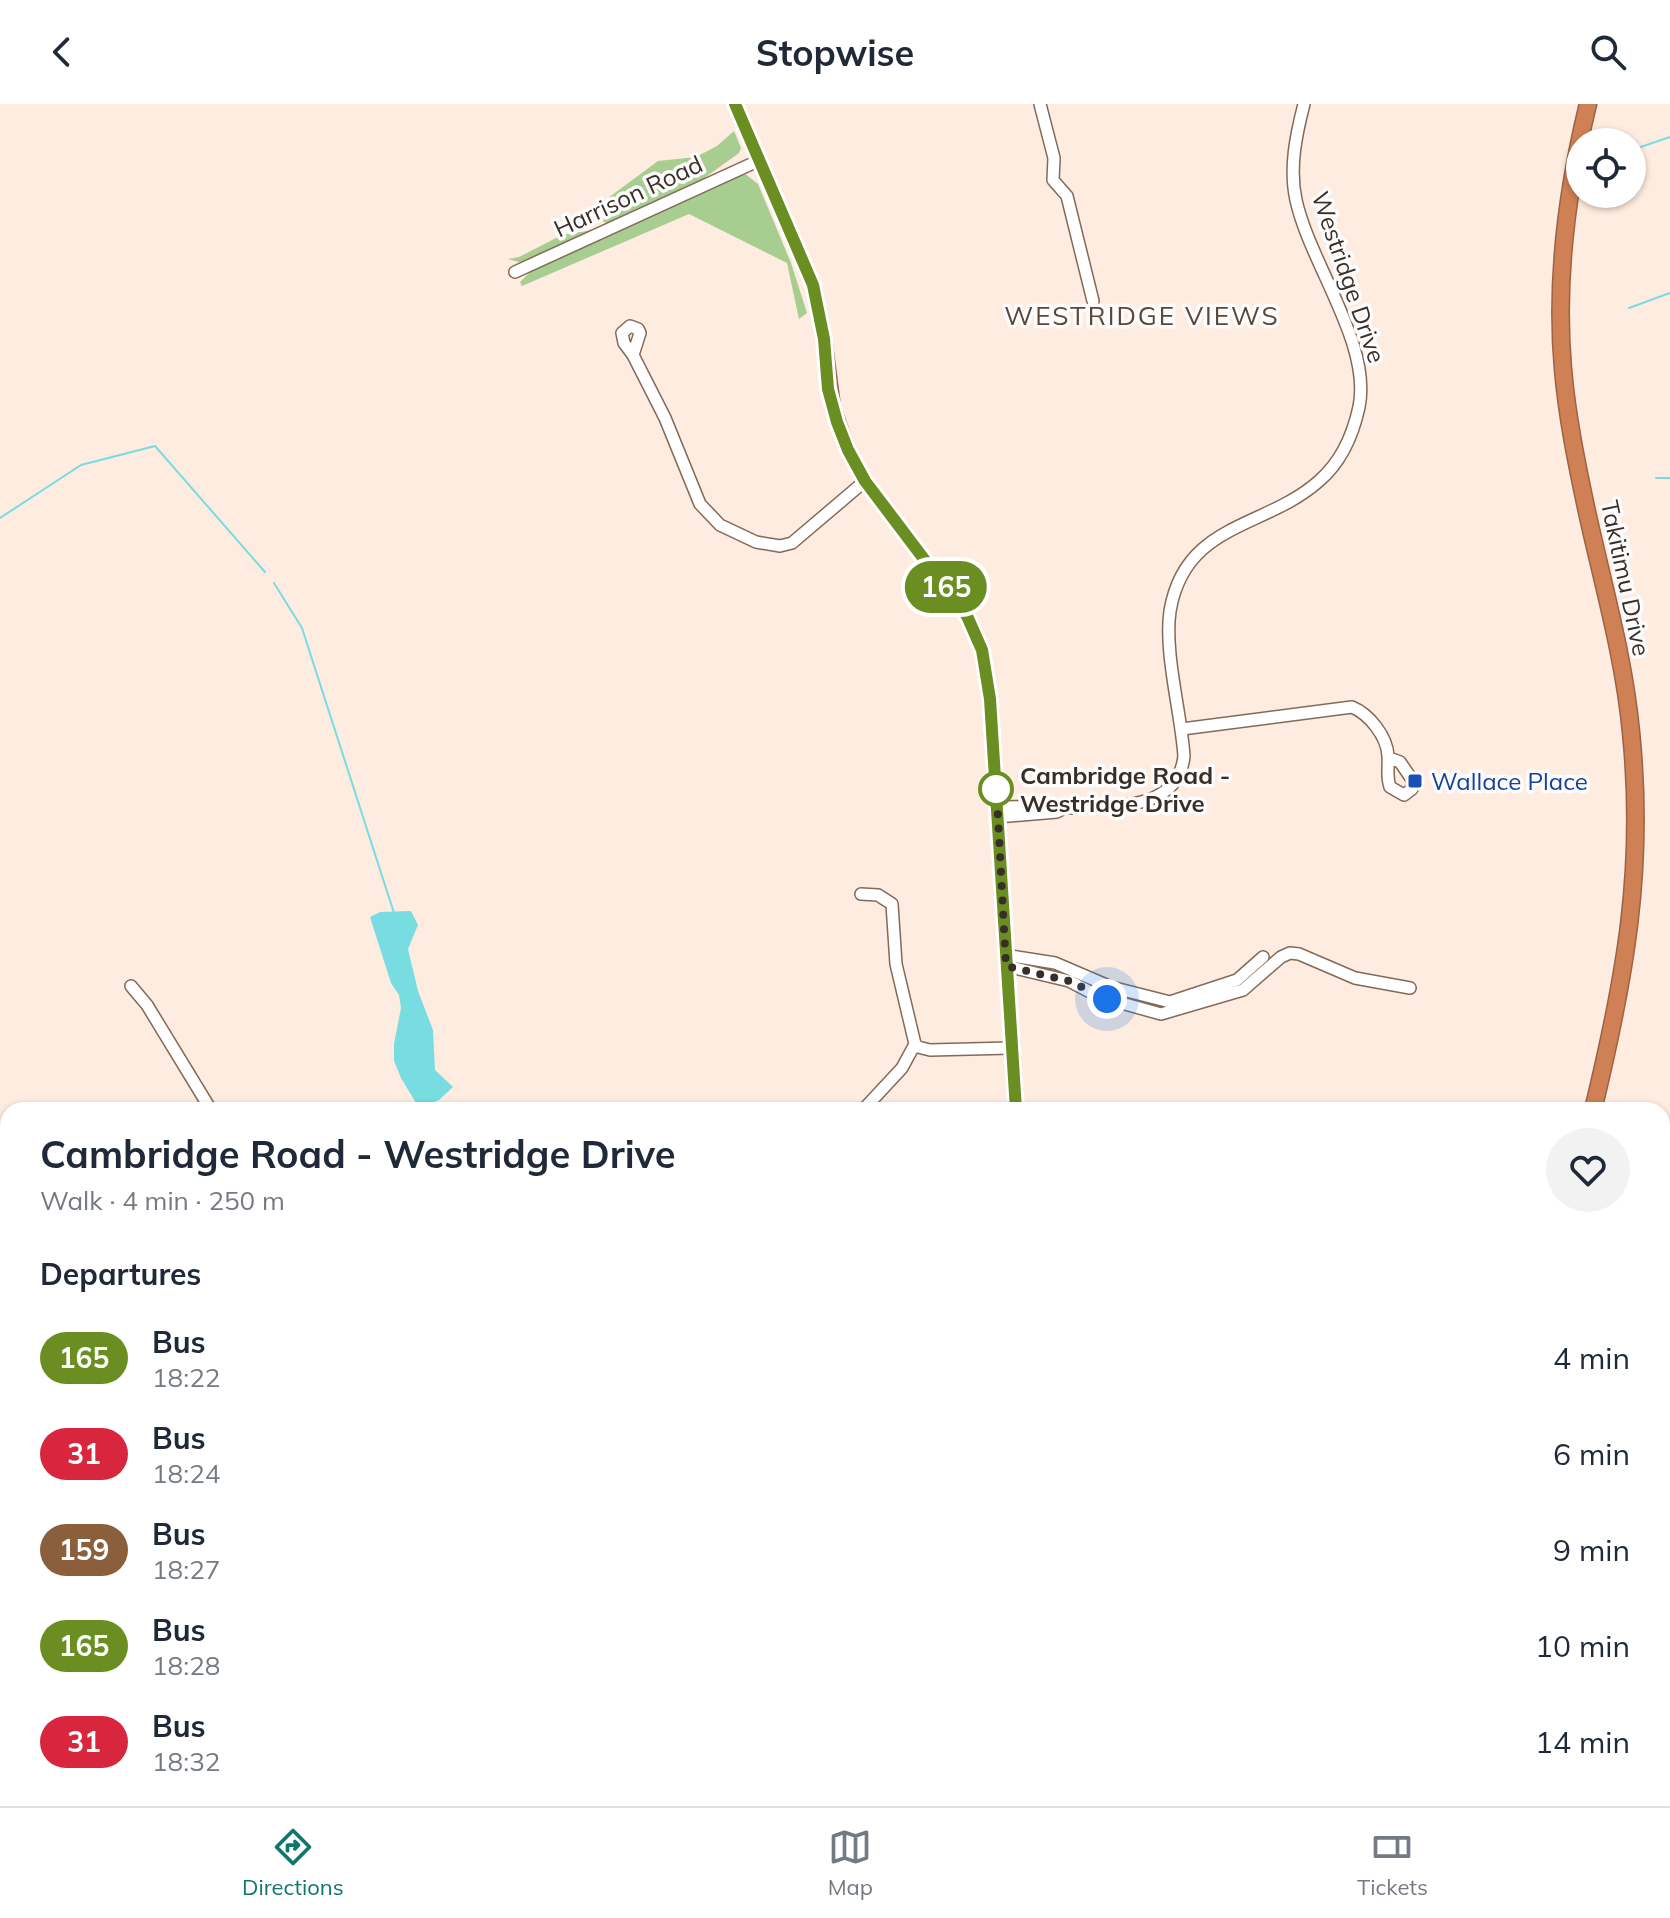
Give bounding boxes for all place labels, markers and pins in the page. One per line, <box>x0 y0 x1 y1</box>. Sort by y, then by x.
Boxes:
place label: Cambridge Road - Westridge Drive <box>1020 760 1230 818</box>
place label: Wallace Place <box>1431 766 1588 796</box>
marker: Cambridge Road - Westridge Drive <box>979 772 1013 806</box>
marker: Wallace Place <box>1406 772 1424 790</box>

